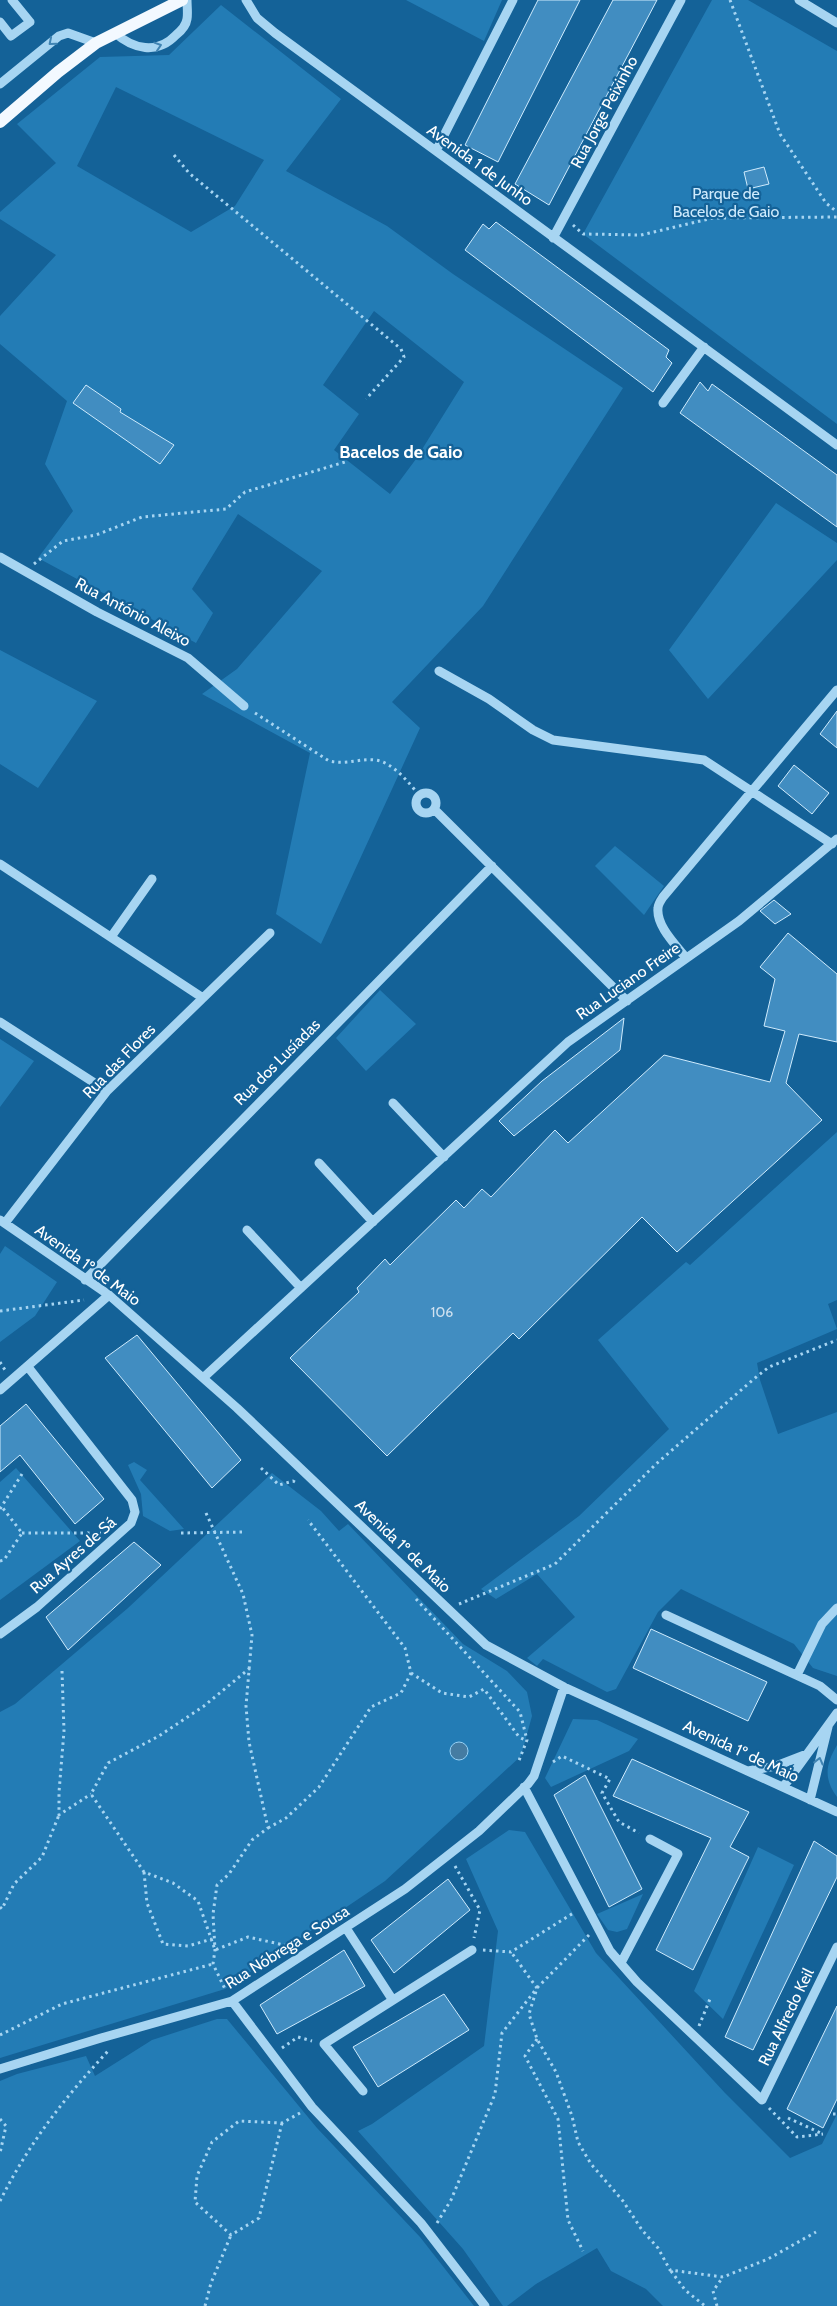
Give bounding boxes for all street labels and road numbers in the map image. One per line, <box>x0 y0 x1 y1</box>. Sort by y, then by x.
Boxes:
street label: Rua Jorge Peixinho <box>566 52 642 171</box>
street label: Avenida 1 de Junho <box>423 120 537 210</box>
street label: Rua António Aleixo <box>72 574 194 650</box>
street label: Rua Luciano Freire <box>572 938 684 1024</box>
street label: Rua dos Lusíadas <box>230 1015 324 1109</box>
street label: Rua das Flores <box>79 1019 160 1102</box>
street label: Avenida 1º de Maio <box>31 1220 145 1310</box>
street label: Avenida 1º de Maio <box>351 1495 455 1597</box>
street label: Rua Ayres de Sá <box>26 1512 120 1597</box>
street label: Avenida 1º de Maio <box>680 1716 802 1786</box>
street label: Rua Nóbrega e Sousa <box>221 1901 353 1993</box>
street label: Rua Alfredo Keil <box>754 1965 818 2069</box>

